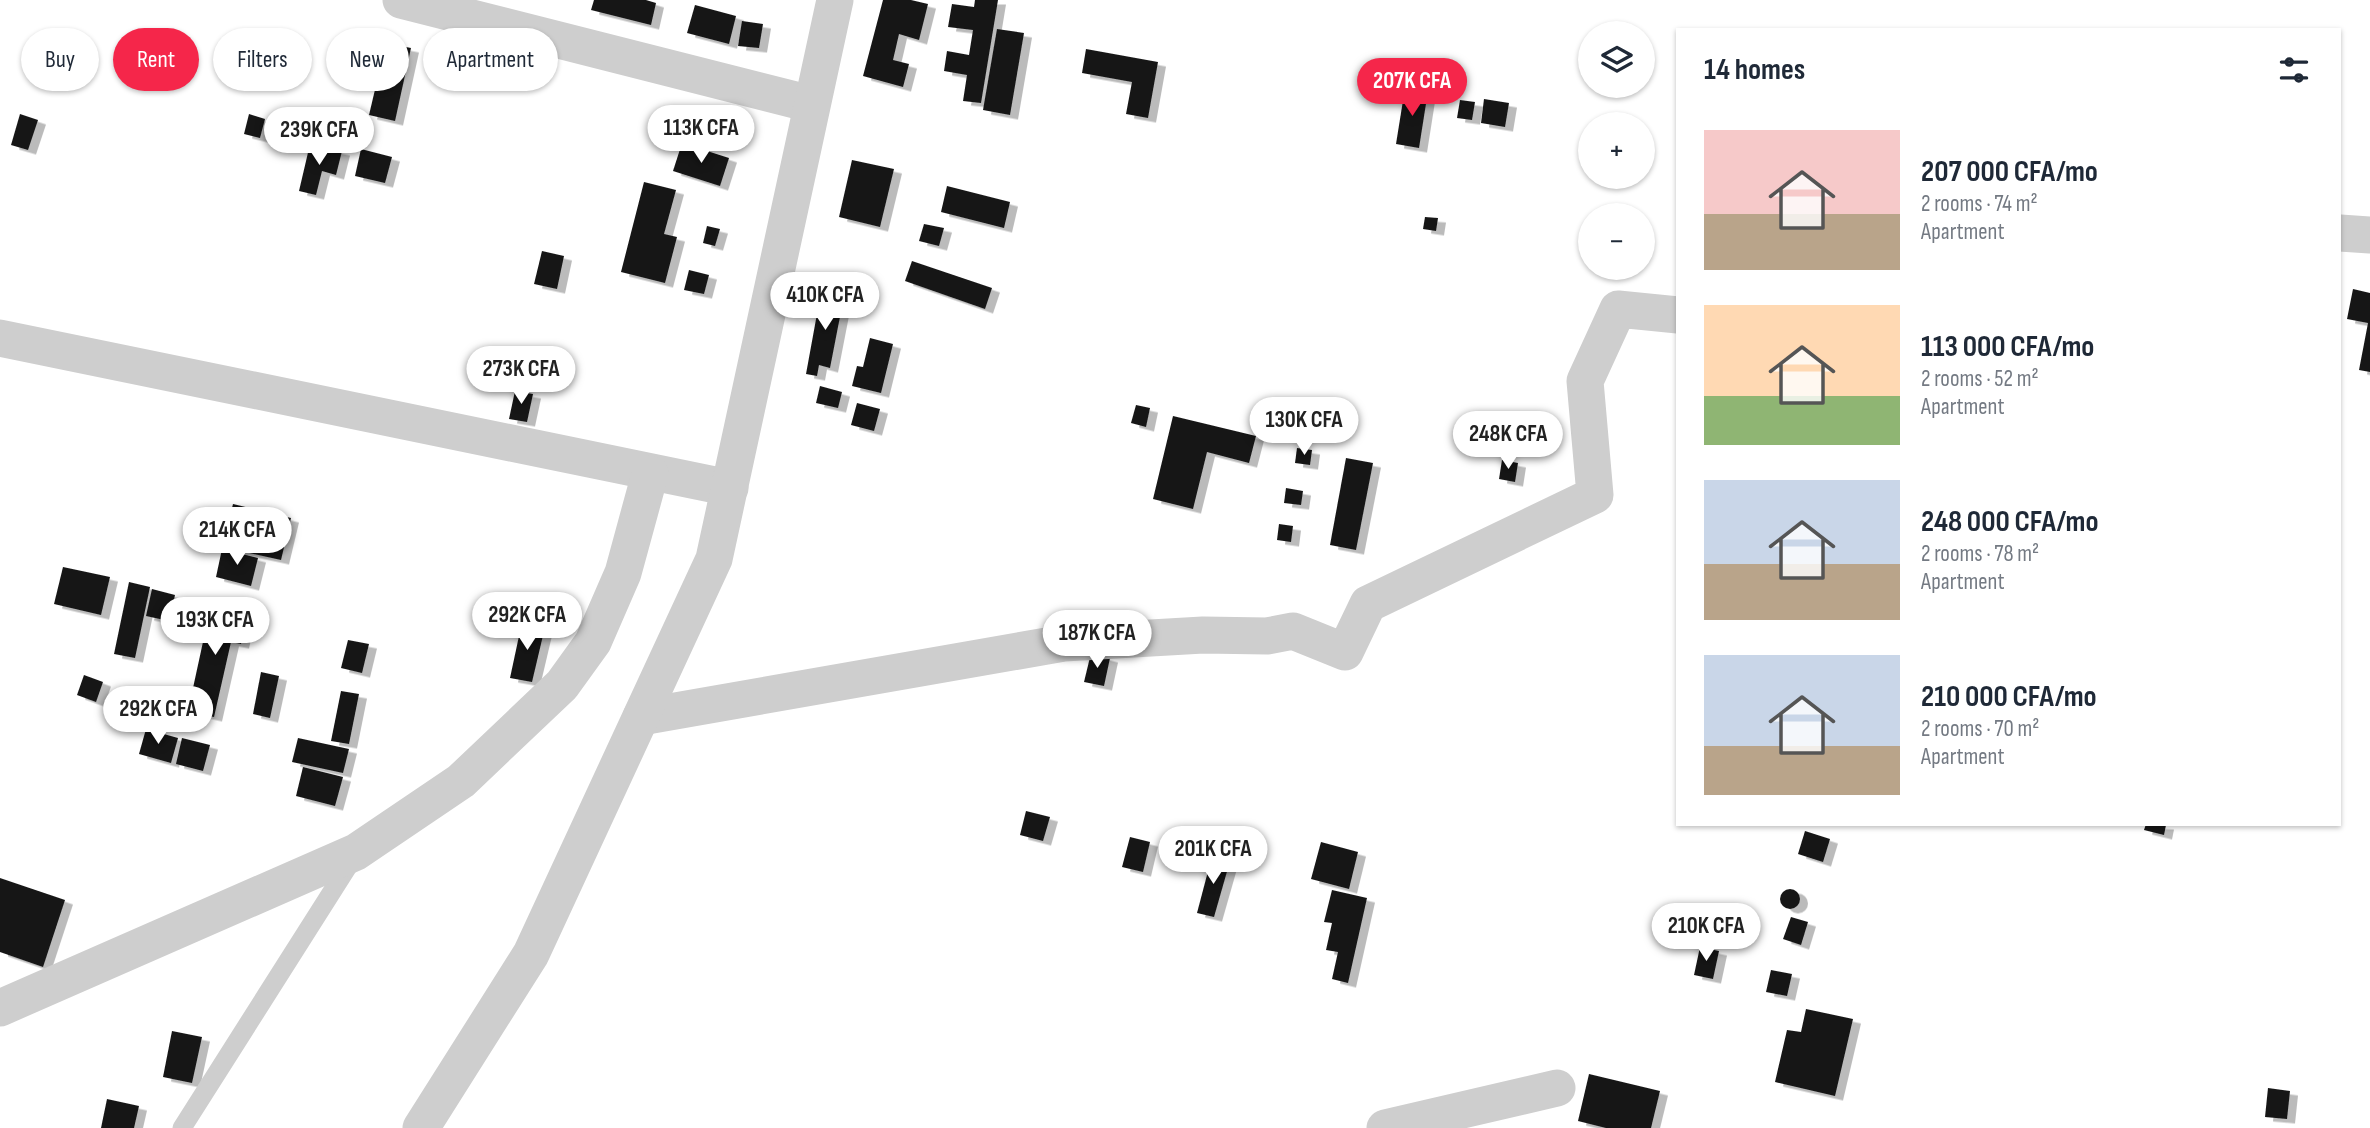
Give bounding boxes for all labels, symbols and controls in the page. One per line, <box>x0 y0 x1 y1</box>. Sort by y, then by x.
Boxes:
map controls <box>1578 21 1655 280</box>
button: layers <box>1578 21 1655 98</box>
chip: Buy <box>21 28 99 91</box>
chip: Rent <box>113 28 199 91</box>
chip: Filters <box>213 28 312 91</box>
chip: New <box>326 28 409 91</box>
chip: Apartment <box>423 28 558 91</box>
icon: filters <box>2275 51 2313 89</box>
text: 14 homes <box>1704 52 1805 88</box>
pin: 207K CFA <box>1340 58 1484 118</box>
text: 207K CFA <box>1373 67 1451 95</box>
pin: 113K CFA <box>629 106 773 165</box>
pin: 239K CFA <box>247 108 391 167</box>
button: + <box>1578 112 1655 189</box>
text: 113K CFA <box>664 114 739 142</box>
text: 239K CFA <box>280 116 358 144</box>
text: 207 000 CFA/mo <box>1921 154 2098 190</box>
icon: home <box>1760 158 1844 242</box>
text: 2 rooms · 74 m² <box>1921 190 2038 218</box>
button: − <box>1578 203 1655 280</box>
text: Apartment <box>1921 218 2005 246</box>
pin: 410K CFA <box>753 272 897 332</box>
text: 410K CFA <box>786 281 864 309</box>
text: 113 000 CFA/mo <box>1921 329 2094 365</box>
icon: home <box>1760 333 1844 417</box>
pin: 273K CFA <box>449 346 593 406</box>
text: 273K CFA <box>482 355 560 383</box>
text: 2 rooms · 52 m² <box>1921 365 2039 393</box>
text: Apartment <box>1921 393 2005 421</box>
pin: 130K CFA <box>1232 398 1376 457</box>
text: 130K CFA <box>1266 406 1342 434</box>
pin: 248K CFA <box>1436 412 1580 471</box>
text: 248K CFA <box>1469 420 1547 448</box>
text: 248 000 CFA/mo <box>1921 504 2099 540</box>
pin: 214K CFA <box>165 508 309 567</box>
icon: home <box>1760 508 1844 592</box>
text: 214K CFA <box>199 516 275 544</box>
text: 2 rooms · 78 m² <box>1921 540 2039 568</box>
text: Apartment <box>1921 568 2005 596</box>
pin: 292K CFA <box>455 592 599 652</box>
pin: 193K CFA <box>143 598 287 657</box>
text: 292K CFA <box>488 601 566 629</box>
text: 193K CFA <box>177 606 253 634</box>
pin: 187K CFA <box>1025 610 1169 670</box>
text: 187K CFA <box>1059 619 1135 647</box>
text: 210 000 CFA/mo <box>1921 679 2097 715</box>
icon: home <box>1760 683 1844 767</box>
pin: 292K CFA <box>86 686 230 746</box>
text: 292K CFA <box>119 695 197 723</box>
text: 2 rooms · 70 m² <box>1921 715 2039 743</box>
text: Apartment <box>1921 743 2005 771</box>
pin: 201K CFA <box>1141 826 1285 886</box>
text: 201K CFA <box>1175 835 1251 863</box>
pin: 210K CFA <box>1634 904 1778 963</box>
text: 210K CFA <box>1668 912 1744 940</box>

